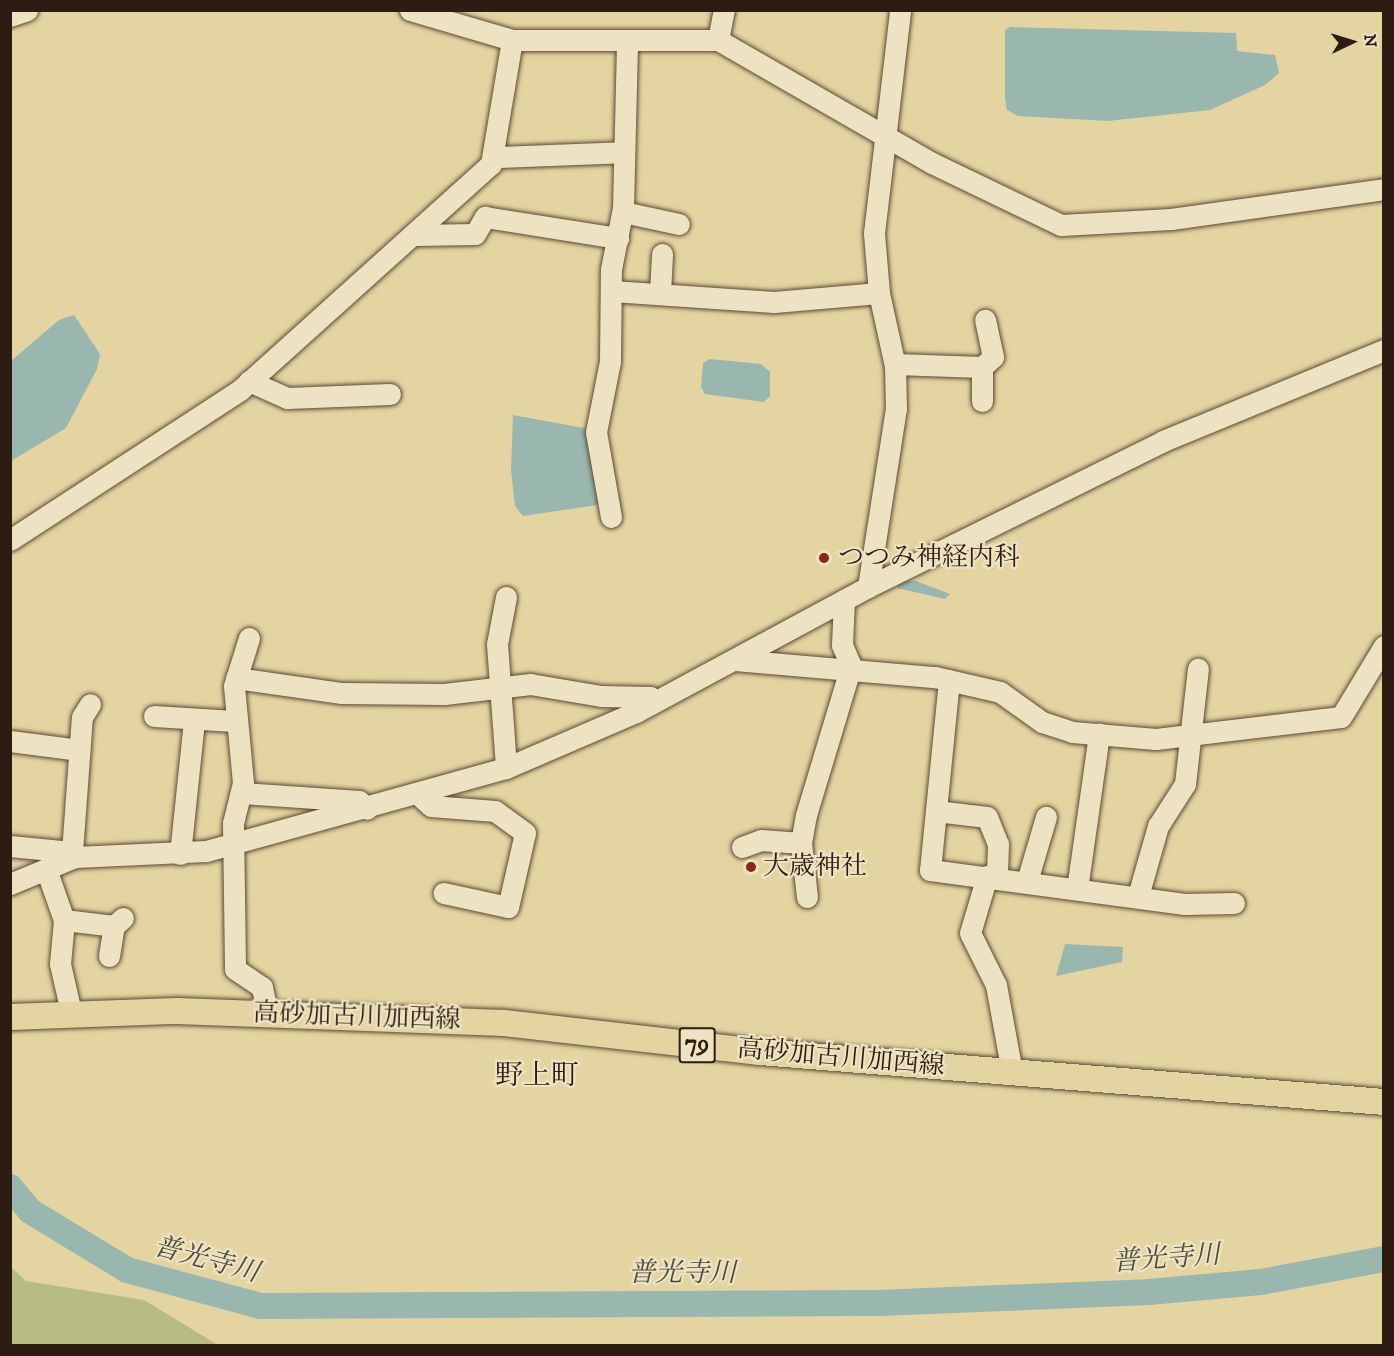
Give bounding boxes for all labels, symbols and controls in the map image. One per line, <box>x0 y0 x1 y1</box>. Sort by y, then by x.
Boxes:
north arrow <box>1322 12 1382 72</box>
text: N <box>1360 33 1380 48</box>
place label: つつみ神経内科 <box>838 542 1020 574</box>
marker: つつみ神経内科 <box>815 549 833 567</box>
place label: 大歳神社 <box>763 851 867 883</box>
marker: 大歳神社 <box>744 860 758 874</box>
street label: 高砂加古川加西線 <box>253 998 461 1036</box>
road number: 79 <box>678 1024 716 1066</box>
street label: 高砂加古川加西線 <box>736 1033 946 1083</box>
district label: 野上町 <box>495 1059 579 1093</box>
water label: 普光寺川 <box>150 1230 262 1290</box>
water label: 普光寺川 <box>1111 1239 1221 1279</box>
water label: 普光寺川 <box>628 1258 736 1290</box>

